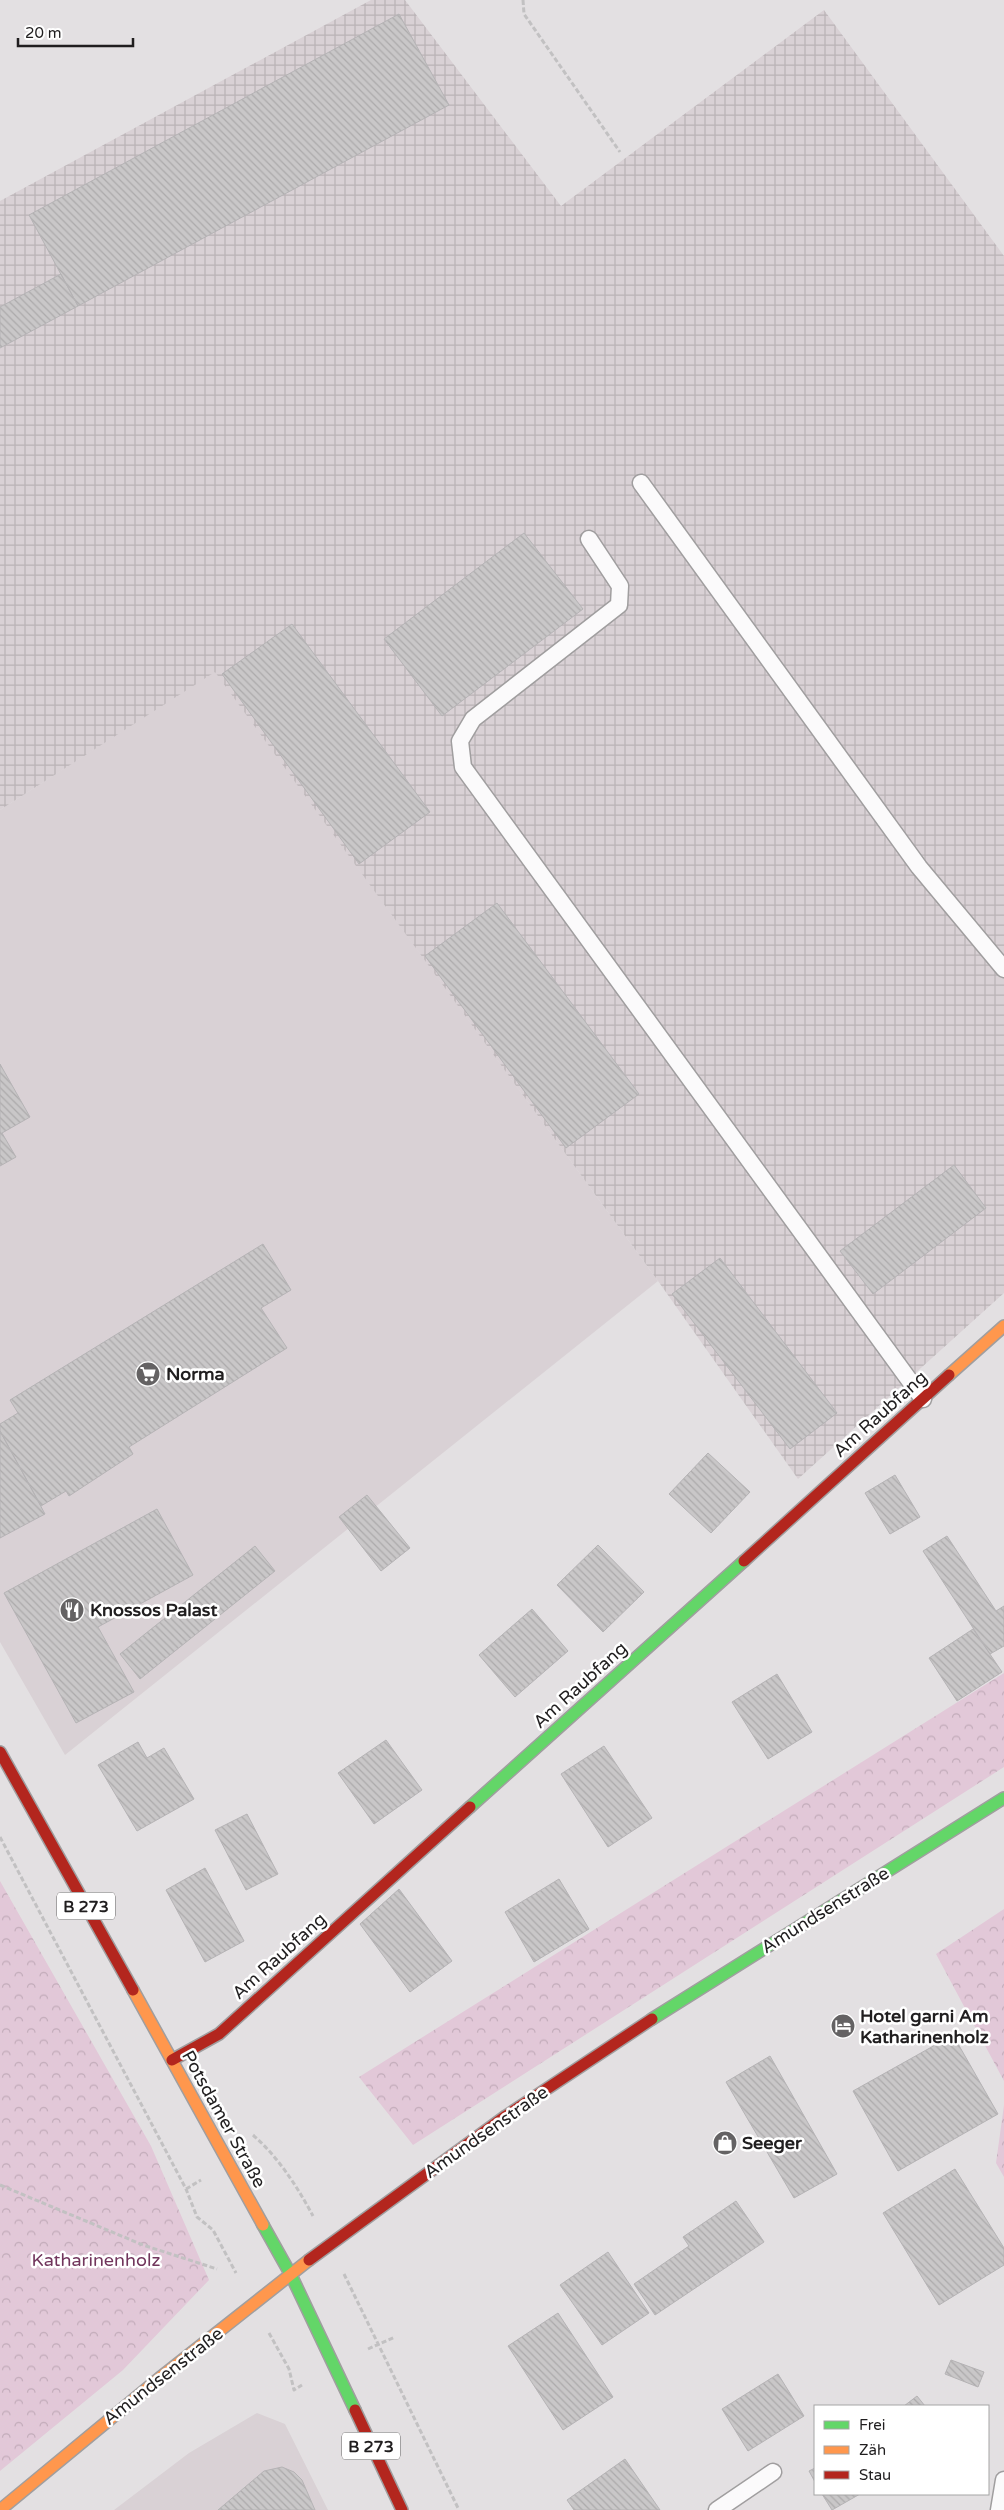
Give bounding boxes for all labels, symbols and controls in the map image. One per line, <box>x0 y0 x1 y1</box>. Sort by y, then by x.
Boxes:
scale bar <box>18 15 132 47</box>
text: 20 m <box>25 24 62 42</box>
supermarket icon: Norma <box>135 1361 161 1387</box>
place label: Norma <box>166 1363 225 1385</box>
street label: Am Raubfang <box>829 1366 931 1462</box>
restaurant icon: Knossos Palast <box>59 1597 85 1623</box>
place label: Knossos Palast <box>90 1599 217 1621</box>
street label: Am Raubfang <box>529 1637 631 1733</box>
street label: Amundsenstraße <box>757 1862 893 1958</box>
road number: B 273 <box>57 1892 115 1920</box>
street label: Am Raubfang <box>228 1908 330 2004</box>
place label: Hotel garni Am Katharinenholz <box>860 2005 989 2048</box>
hotel icon: Hotel garni Am Katharinenholz <box>830 2013 856 2039</box>
street label: Potsdamer Straße <box>177 2046 271 2192</box>
street label: Amundsenstraße <box>420 2081 552 2183</box>
shop icon: Seeger <box>712 2130 738 2156</box>
place label: Seeger <box>742 2132 803 2154</box>
park label: Katharinenholz <box>32 2249 160 2271</box>
street label: Amundsenstraße <box>99 2322 227 2430</box>
legend <box>814 2405 989 2495</box>
text: Frei <box>859 2416 885 2434</box>
road number: B 273 <box>342 2432 400 2460</box>
text: Zäh <box>859 2441 886 2459</box>
text: Stau <box>859 2466 891 2484</box>

